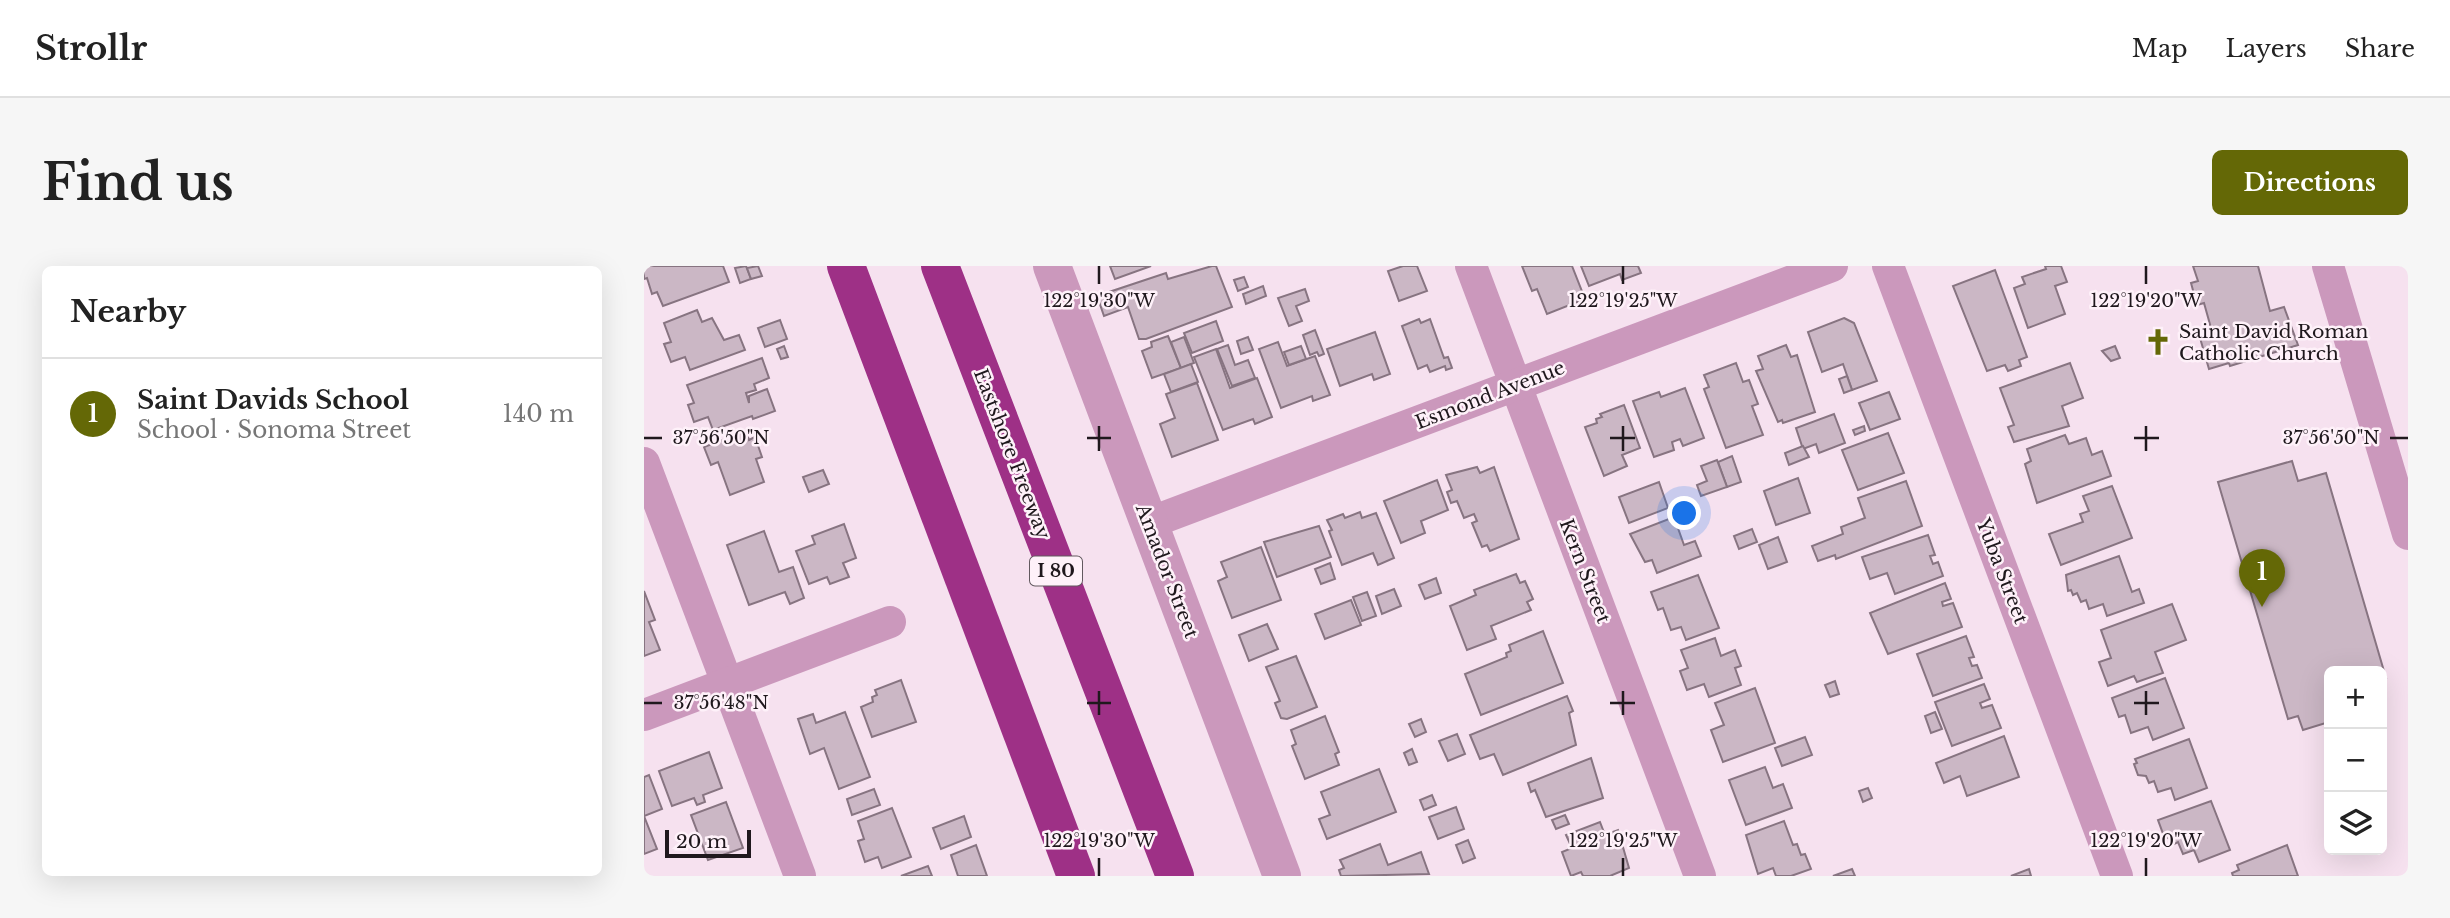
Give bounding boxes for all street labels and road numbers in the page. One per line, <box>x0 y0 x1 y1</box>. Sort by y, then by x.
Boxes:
street label: Esmond Avenue <box>1412 356 1568 434</box>
street label: Eastshore Freeway <box>969 366 1055 542</box>
street label: Amador Street <box>1130 500 1203 642</box>
street label: Yuba Street <box>1971 514 2033 628</box>
street label: Kern Street <box>1555 516 1616 627</box>
road number: I 80 <box>1030 556 1082 586</box>

